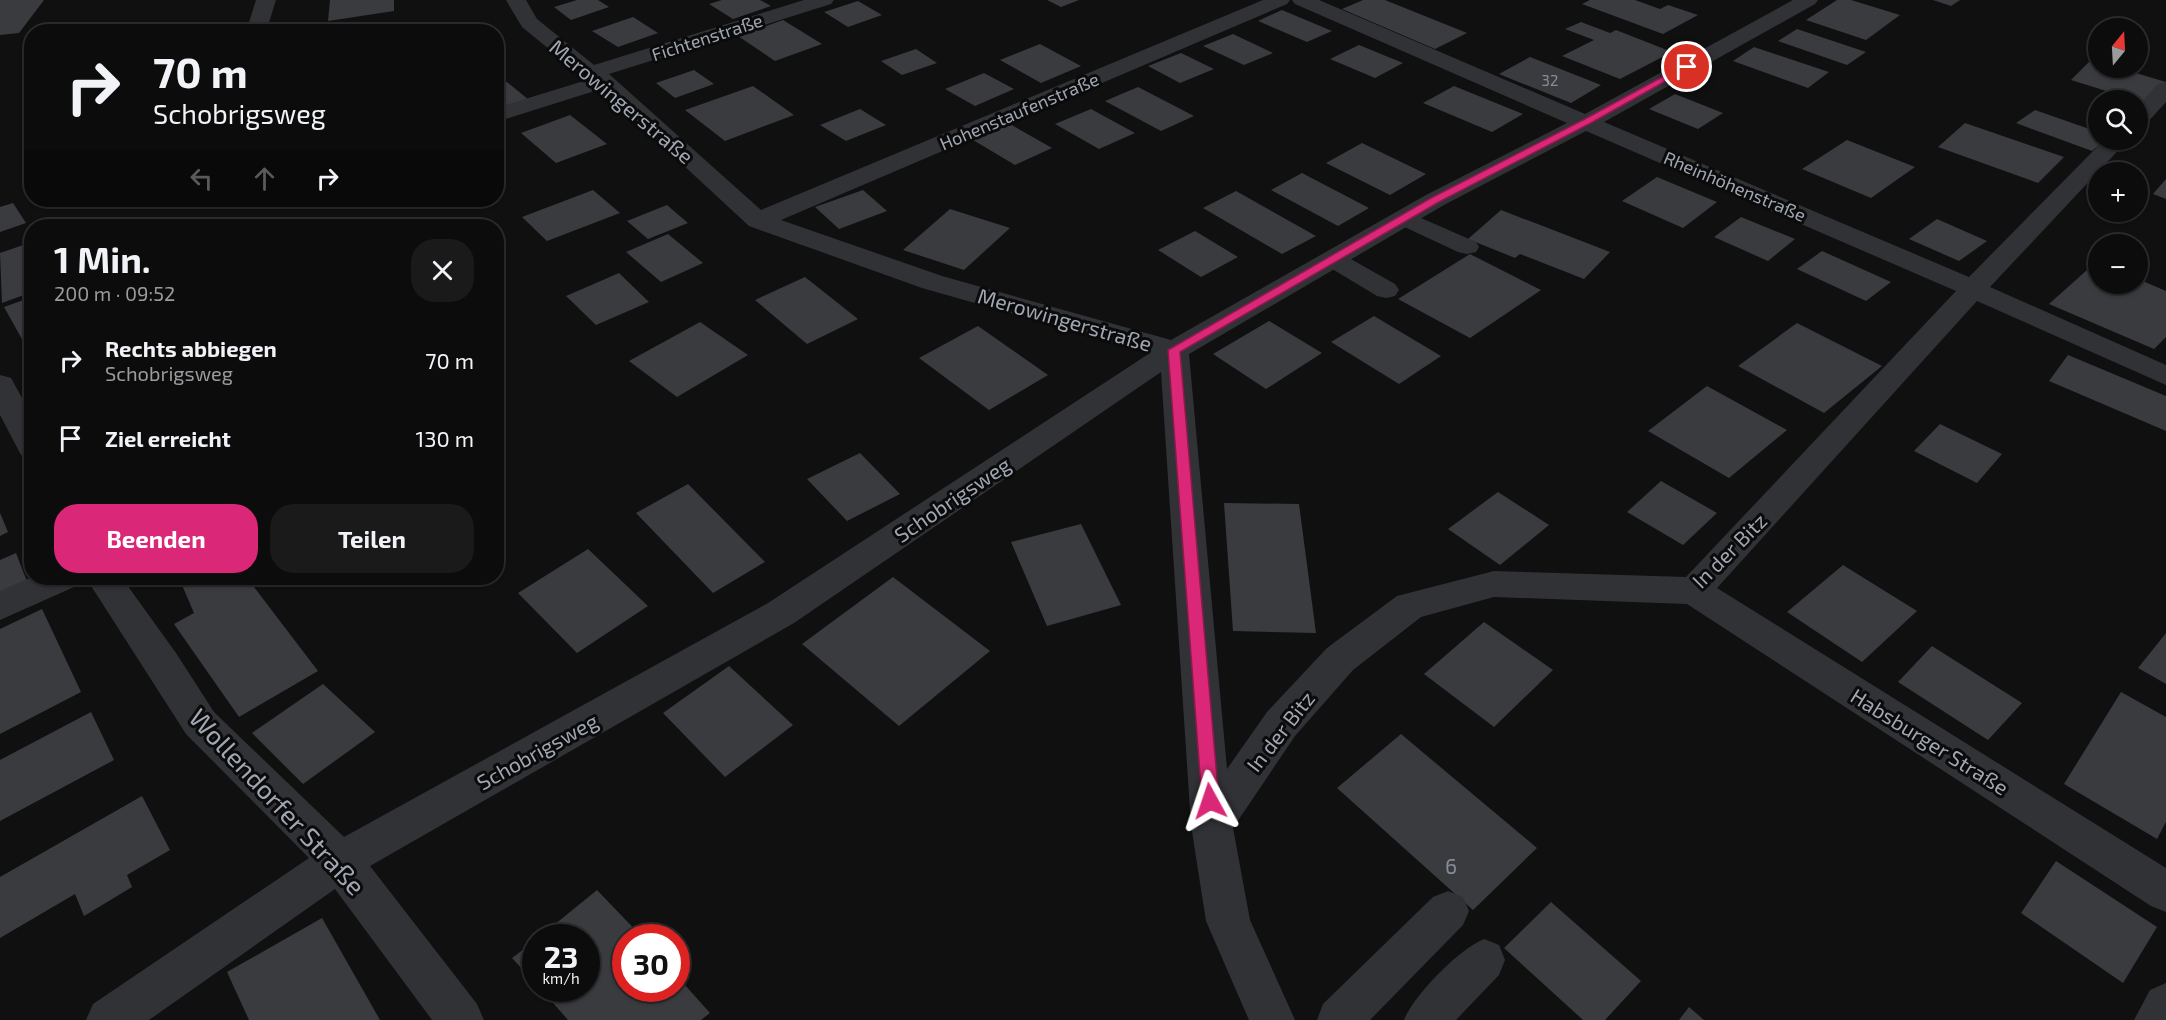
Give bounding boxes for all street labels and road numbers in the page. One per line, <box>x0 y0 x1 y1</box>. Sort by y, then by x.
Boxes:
street label: Fichtenstraße <box>649 9 765 65</box>
street label: Merowingerstraße <box>545 34 699 168</box>
street label: Hohenstaufenstraße <box>936 68 1102 154</box>
street label: Rheinhöhenstraße <box>1661 146 1809 226</box>
street label: Merowingerstraße <box>975 282 1155 356</box>
street label: Schobrigsweg <box>889 451 1015 547</box>
street label: In der Bitz <box>1686 507 1772 593</box>
street label: Habsburger Straße <box>1847 682 2013 800</box>
street label: In der Bitz <box>1241 686 1319 776</box>
street label: Wollendorfer Straße <box>184 701 372 901</box>
street label: Schobrigsweg <box>472 707 602 795</box>

